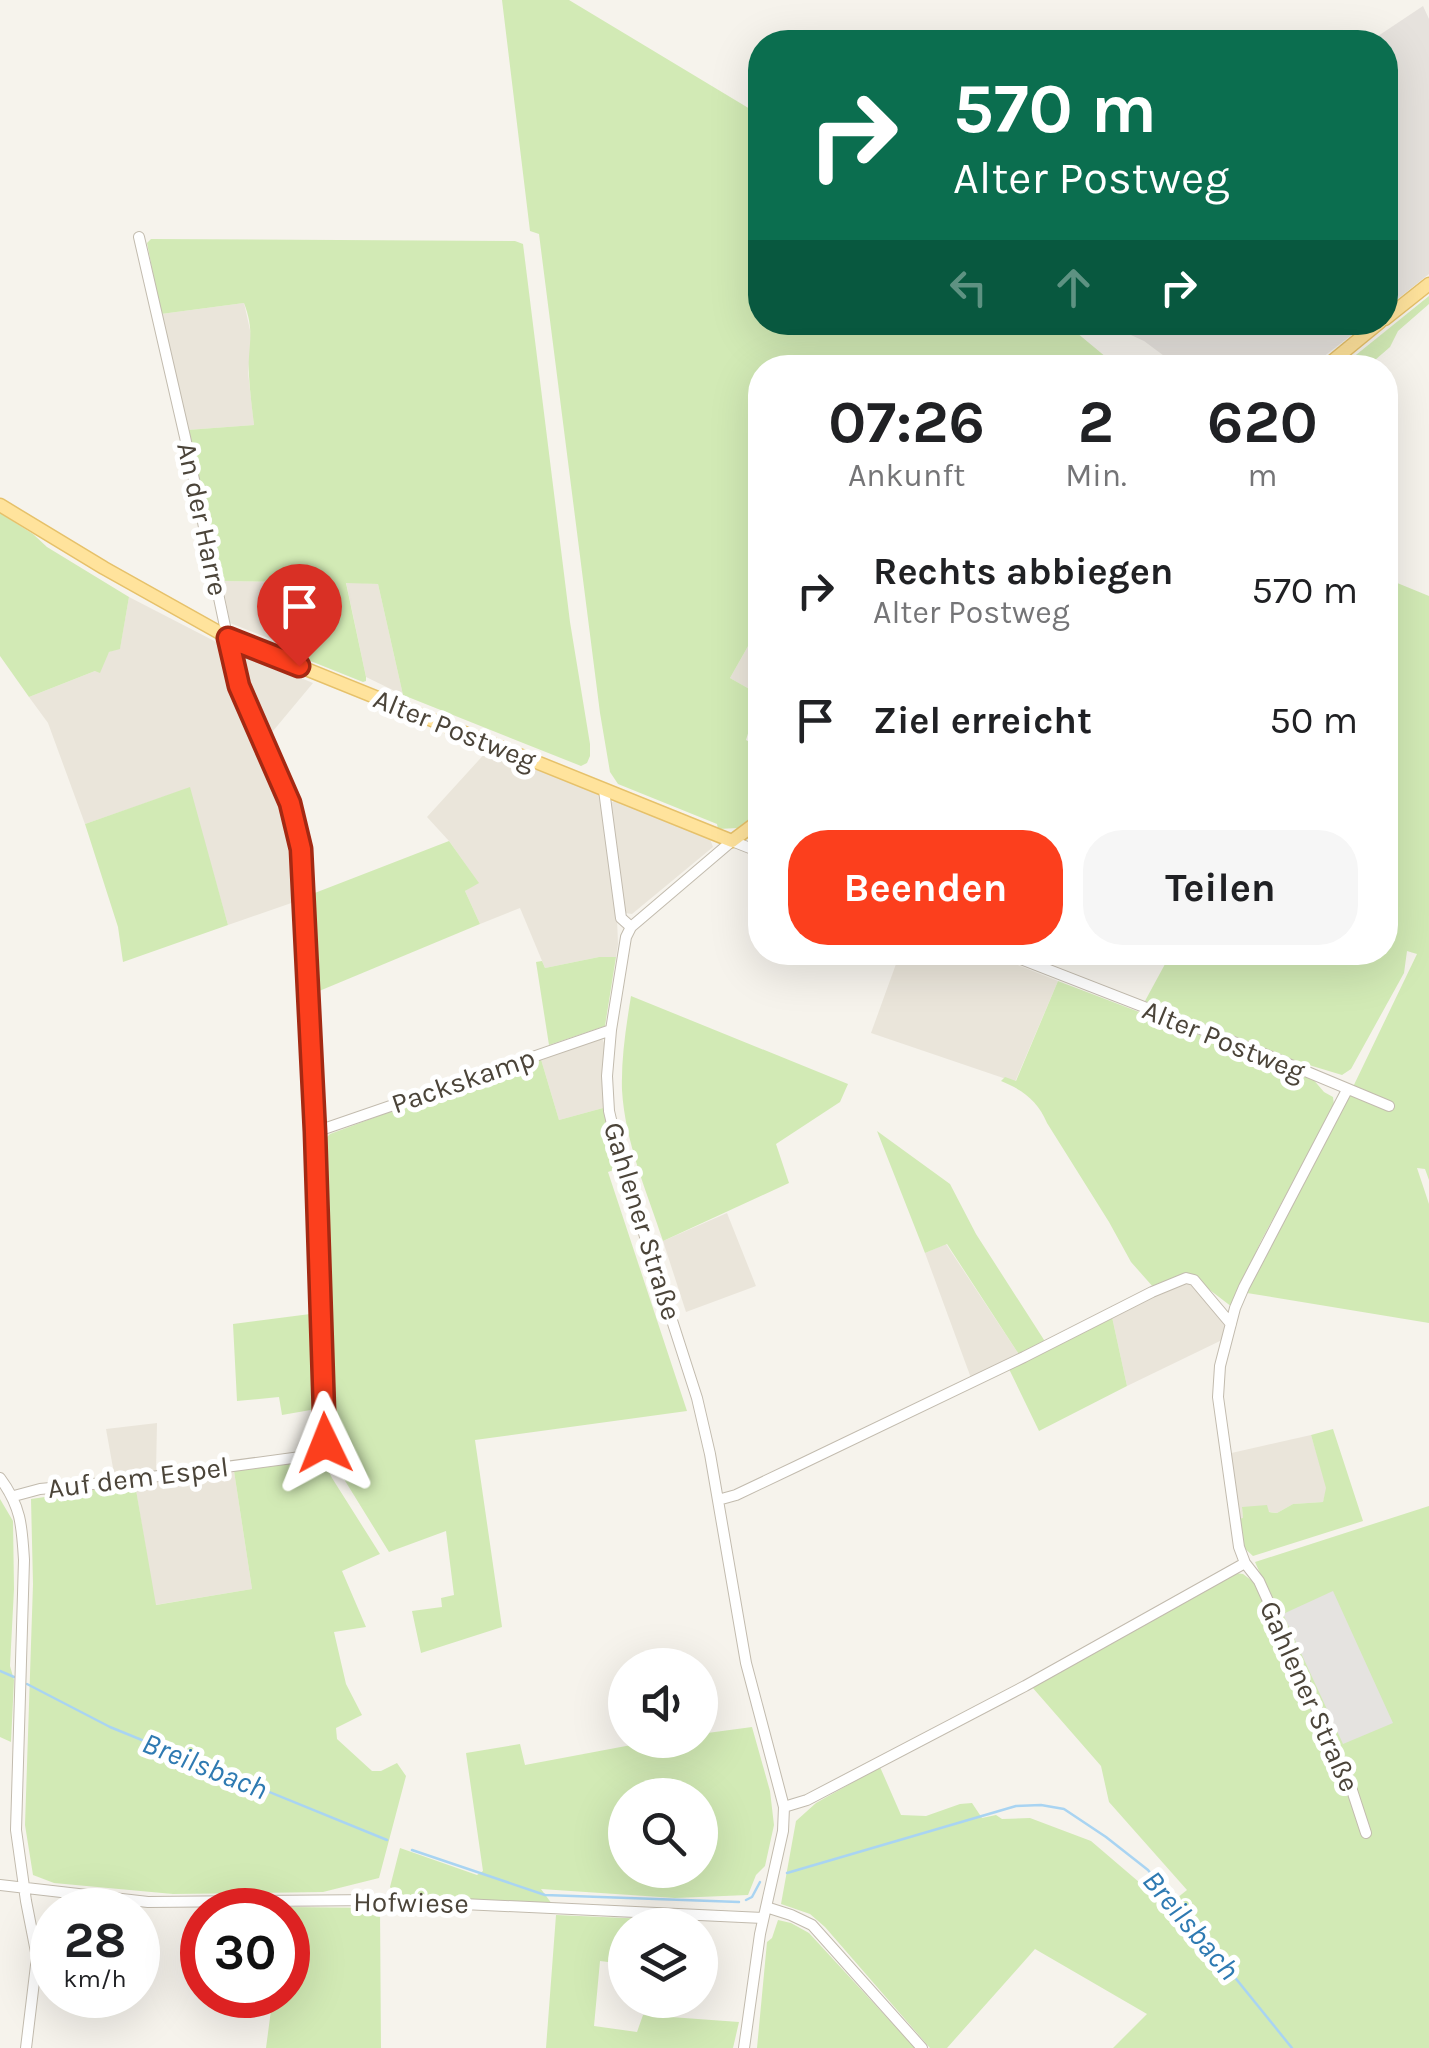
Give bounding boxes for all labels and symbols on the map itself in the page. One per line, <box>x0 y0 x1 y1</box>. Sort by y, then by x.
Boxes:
street label: An der Harre <box>170 439 235 599</box>
pin <box>257 564 342 667</box>
street label: Alter Postweg <box>369 682 541 777</box>
street label: Alter Postweg <box>1138 993 1310 1088</box>
street label: Packskamp <box>387 1041 539 1120</box>
street label: Gahlener Straße <box>597 1118 688 1324</box>
position arrow <box>273 1391 377 1495</box>
street label: Auf dem Espel <box>46 1450 230 1505</box>
street label: Gahlener Straße <box>1253 1596 1366 1797</box>
water label: Breilsbach <box>137 1725 273 1807</box>
water label: Breilsbach <box>1135 1863 1247 1987</box>
street label: Hofwiese <box>353 1885 469 1920</box>
speed limit sign: 30 <box>180 1888 310 2018</box>

